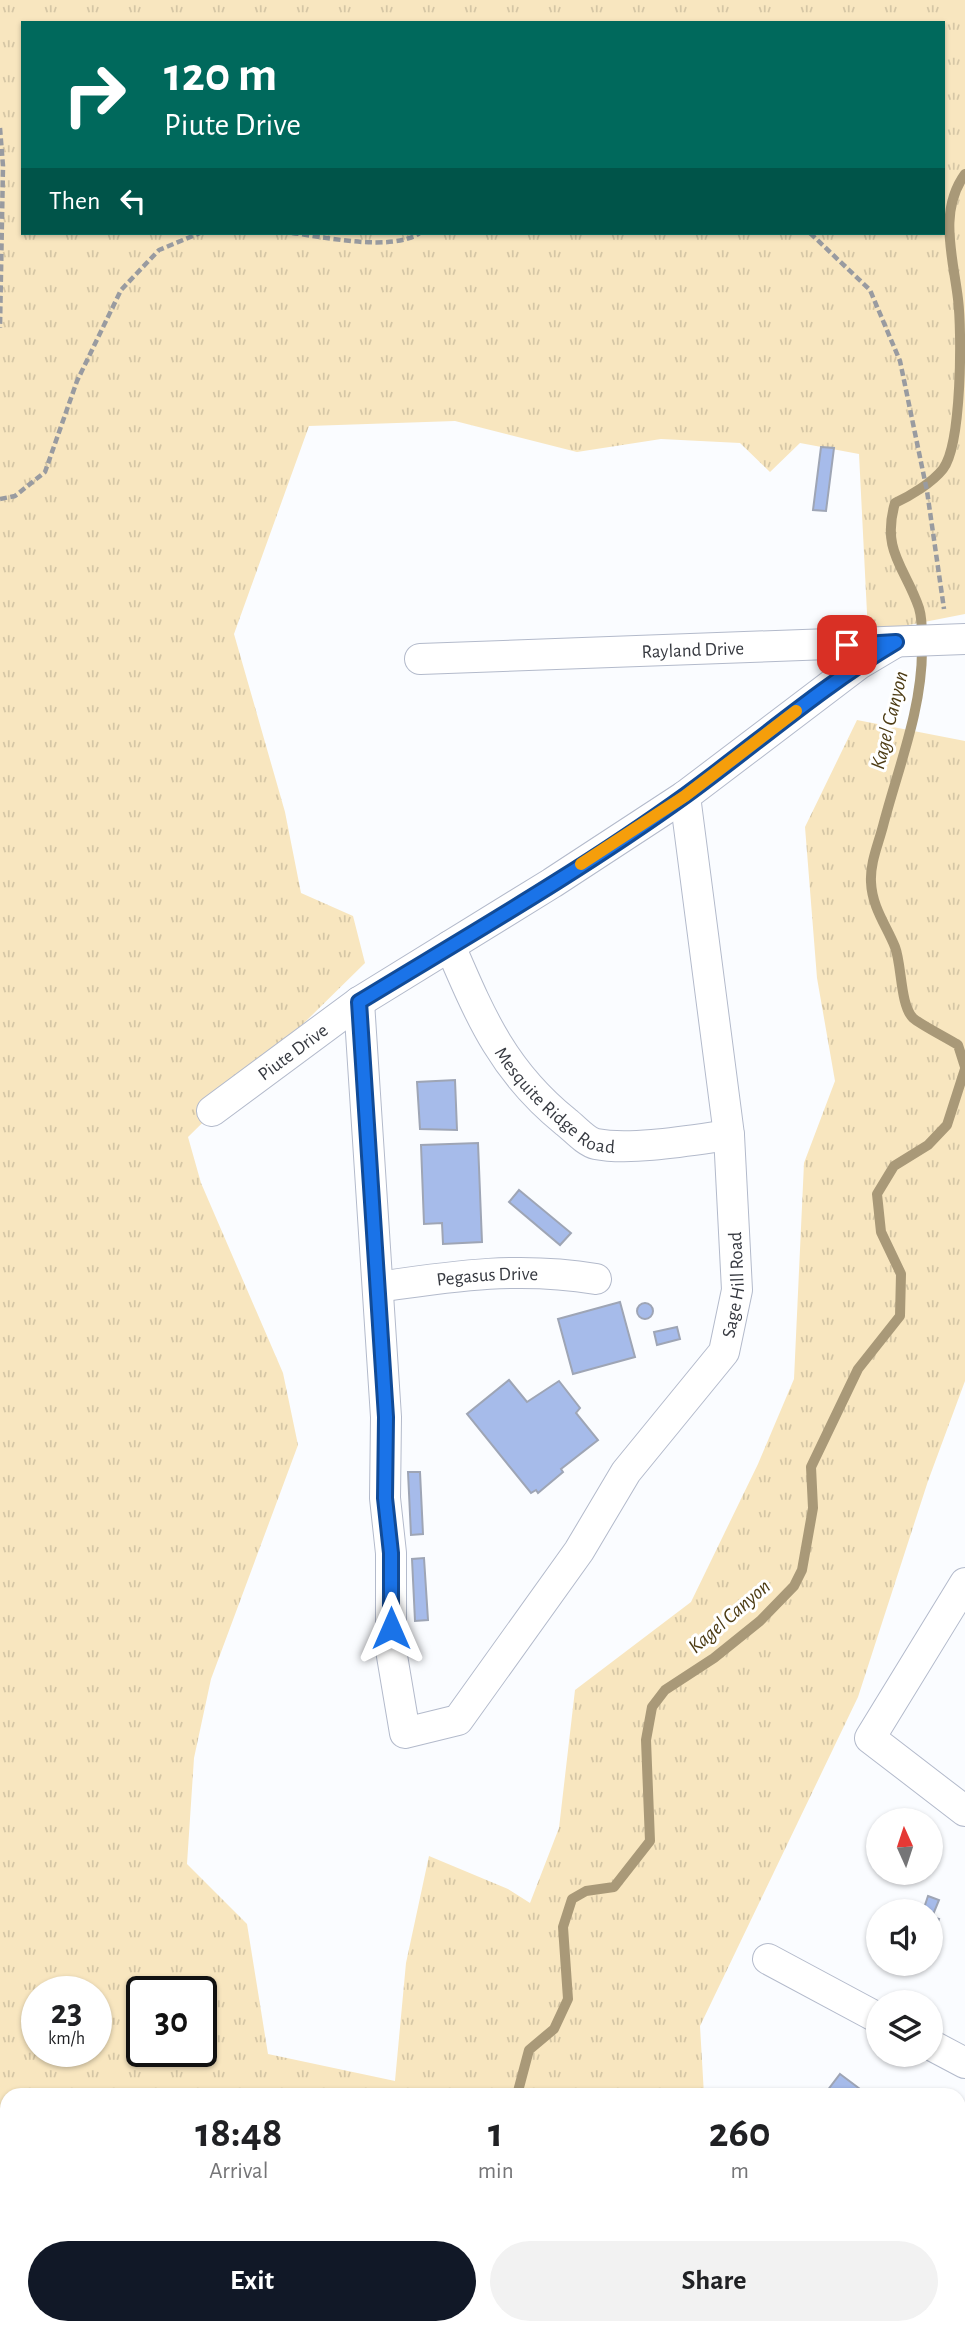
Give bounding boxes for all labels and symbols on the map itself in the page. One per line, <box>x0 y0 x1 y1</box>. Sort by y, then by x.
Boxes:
pin <box>817 615 877 675</box>
street label: Rayland Drive <box>641 639 744 662</box>
water label: Kagel Canyon <box>867 669 912 771</box>
street label: Piute Drive <box>255 1021 332 1085</box>
street label: Mesquite Ridge Road <box>491 1044 616 1157</box>
street label: Sage Hill Road <box>719 1231 748 1340</box>
street label: Pegasus Drive <box>436 1265 538 1290</box>
water label: Kagel Canyon <box>684 1575 774 1657</box>
position arrow <box>354 1591 428 1665</box>
north arrow <box>866 1808 943 1885</box>
speed limit sign: 30 <box>126 1976 217 2067</box>

